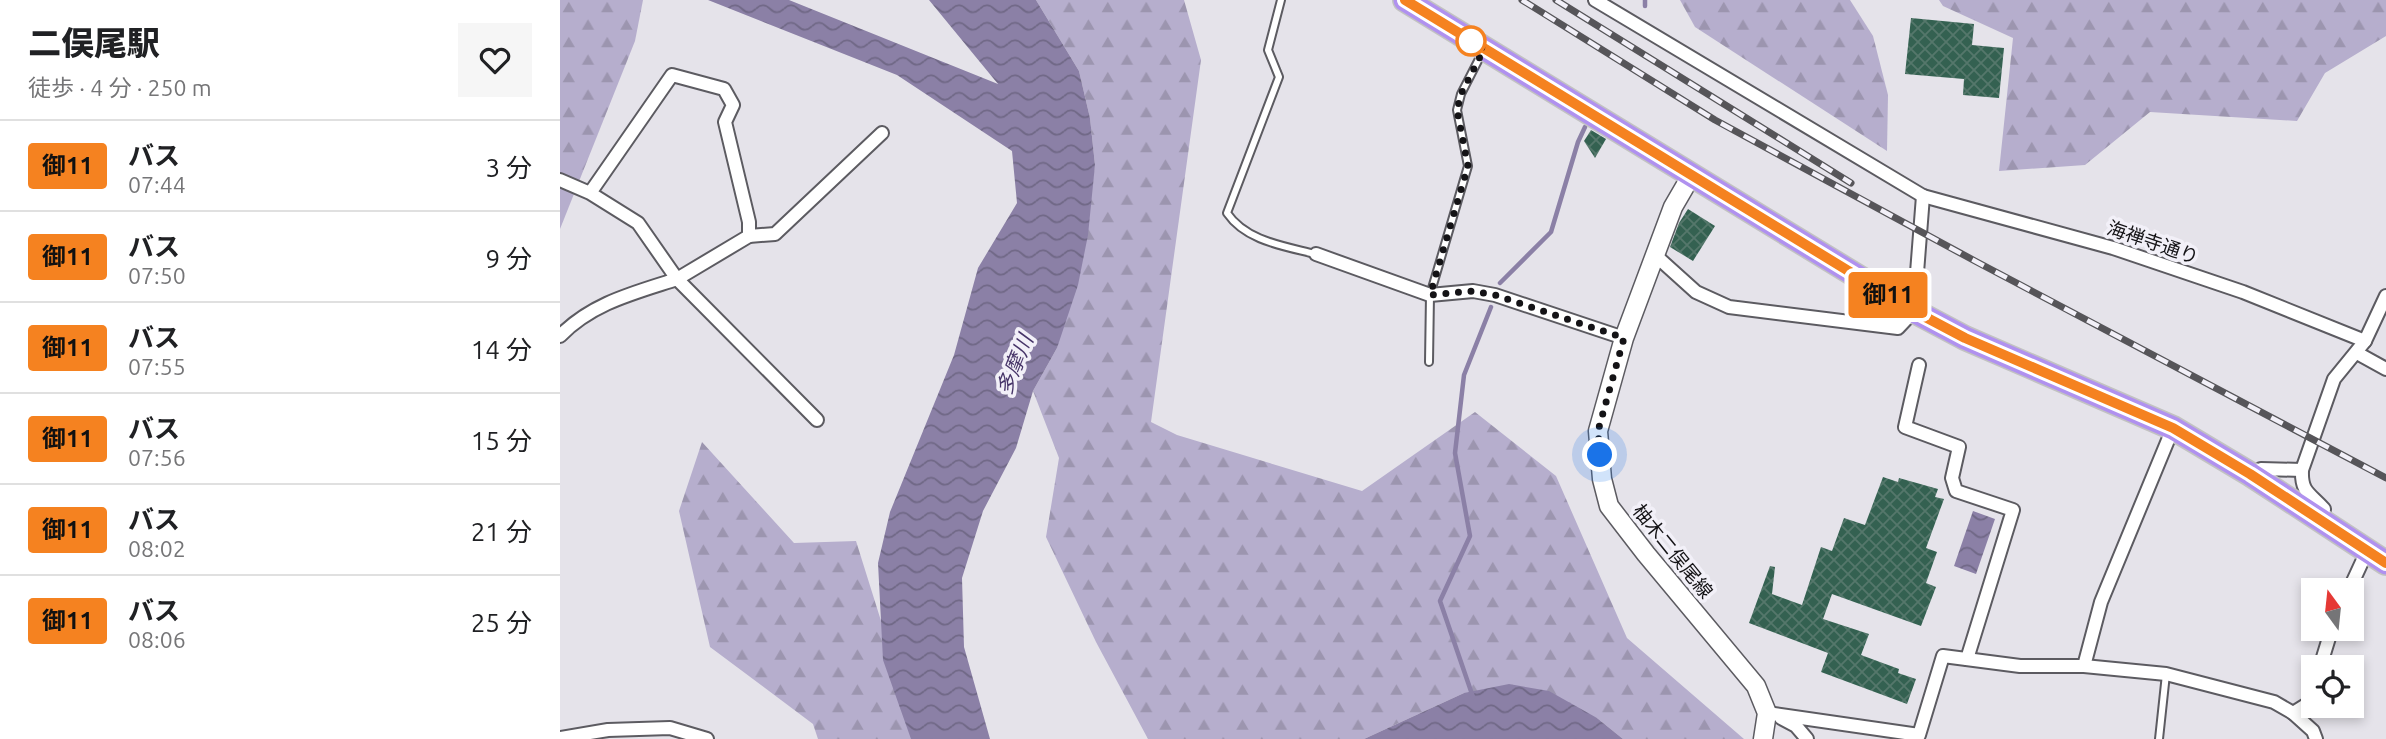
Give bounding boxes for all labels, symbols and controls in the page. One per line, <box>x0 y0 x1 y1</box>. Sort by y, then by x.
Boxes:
button: heart <box>458 23 532 97</box>
text: 二俣尾駅 <box>28 24 160 61</box>
unlabelled marker <box>1456 26 1486 56</box>
text: 徒歩 · 4 分 · 250 m <box>28 75 212 100</box>
text: バス <box>128 141 180 170</box>
text: 御11 <box>42 152 93 179</box>
text: 3 分 <box>485 153 532 182</box>
text: 07:44 <box>128 172 186 197</box>
street label: 海禅寺通り <box>2104 216 2202 268</box>
text: バス <box>128 232 180 261</box>
text: 御11 <box>42 243 93 270</box>
text: 9 分 <box>485 244 532 273</box>
text: 07:50 <box>128 263 186 288</box>
line badge: 御11 <box>1848 272 1928 318</box>
text: 御11 <box>1862 281 1914 308</box>
text: バス <box>128 323 180 352</box>
water label: 多摩川 <box>991 329 1038 398</box>
text: 御11 <box>42 334 93 361</box>
text: 14 分 <box>471 335 532 364</box>
text: 07:55 <box>128 354 186 379</box>
text: バス <box>128 414 180 443</box>
text: 御11 <box>42 425 93 452</box>
text: 15 分 <box>471 426 532 455</box>
your location <box>1582 437 1617 472</box>
text: 07:56 <box>128 445 186 470</box>
street label: 柚木二俣尾線 <box>1629 500 1717 602</box>
text: バス <box>128 505 180 534</box>
text: 御11 <box>42 516 93 543</box>
text: 21 分 <box>471 517 532 546</box>
text: 08:02 <box>128 536 186 561</box>
north arrow <box>2301 578 2364 640</box>
map controls <box>2301 578 2364 718</box>
text: バス <box>128 596 180 625</box>
text: 御11 <box>42 607 93 634</box>
text: 25 分 <box>471 608 532 637</box>
text: 08:06 <box>128 627 186 652</box>
button: locate <box>2301 655 2364 718</box>

